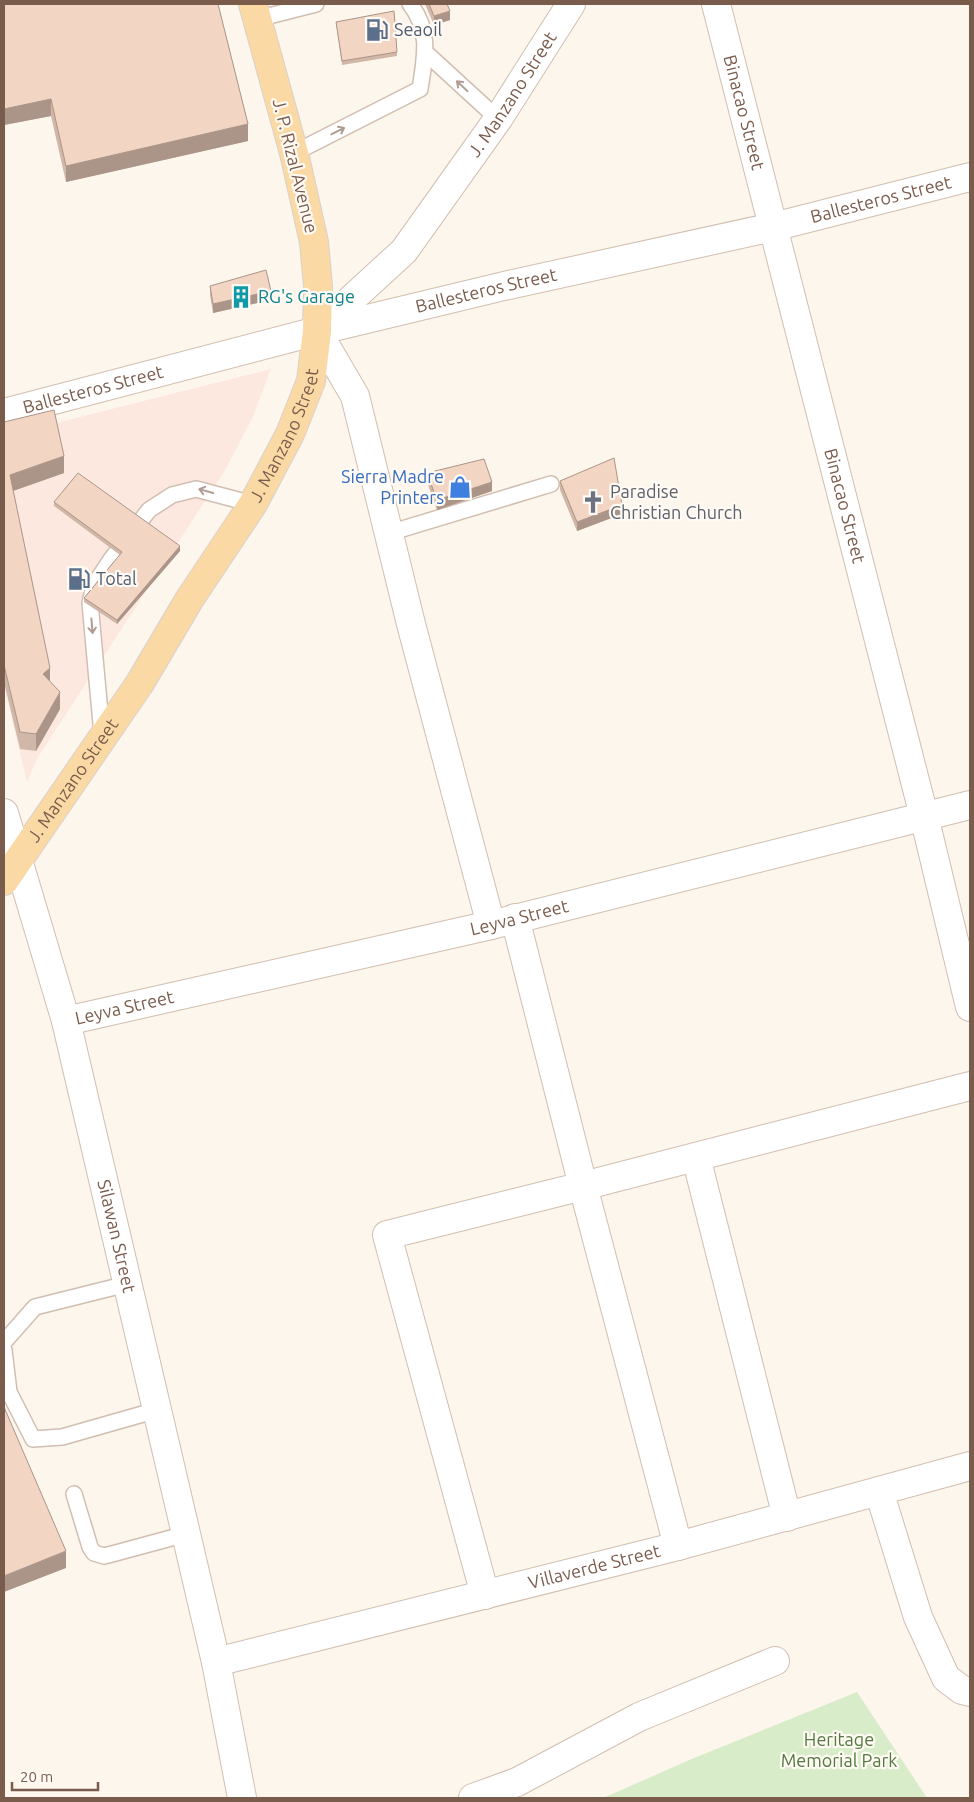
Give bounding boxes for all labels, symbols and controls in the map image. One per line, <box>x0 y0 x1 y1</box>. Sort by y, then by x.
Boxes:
fuel station icon: Seaoil <box>364 17 390 43</box>
place label: Seaoil <box>394 19 443 39</box>
street label: J. Manzano Street <box>463 28 560 160</box>
street label: Binacao Street <box>720 53 769 172</box>
one-way arrow <box>455 80 468 92</box>
street label: J. P. Rizal Avenue <box>270 96 322 235</box>
one-way arrow <box>330 126 345 136</box>
street label: Ballesteros Street <box>808 171 953 226</box>
street label: Ballesteros Street <box>413 264 559 316</box>
building icon: RG's Garage <box>228 284 254 310</box>
place label: RG's Garage <box>258 286 355 306</box>
street label: Ballesteros Street <box>20 361 165 417</box>
street label: J. Manzano Street <box>245 367 321 505</box>
street label: Binacao Street <box>821 446 870 565</box>
place label: Sierra Madre Printers <box>341 466 444 507</box>
shop icon: Sierra Madre Printers <box>447 474 473 500</box>
place label: Paradise Christian Church <box>610 481 742 522</box>
one-way arrow <box>199 486 215 496</box>
church icon: Paradise Christian Church <box>580 489 606 515</box>
fuel station icon: Total <box>66 566 92 592</box>
place label: Total <box>96 568 137 588</box>
one-way arrow <box>87 618 97 634</box>
street label: J. Manzano Street <box>23 714 122 845</box>
street label: Leyva Street <box>468 895 570 938</box>
street label: Leyva Street <box>73 986 176 1028</box>
street label: Silawan Street <box>94 1177 140 1295</box>
street label: Villaverde Street <box>526 1540 662 1592</box>
park label: Heritage Memorial Park <box>781 1729 897 1770</box>
scale bar <box>12 1760 99 1792</box>
text: 20 m <box>20 1768 53 1785</box>

